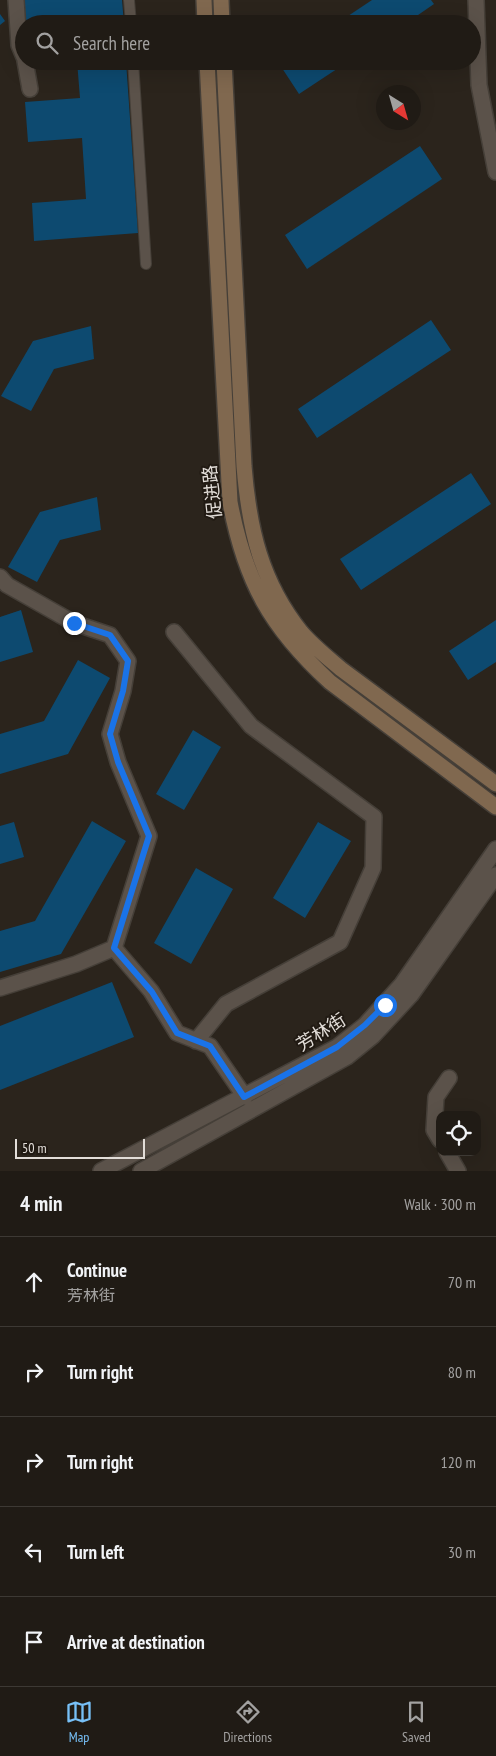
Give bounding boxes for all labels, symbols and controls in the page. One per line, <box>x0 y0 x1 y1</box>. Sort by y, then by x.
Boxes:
search box <box>15 15 481 70</box>
icon: search <box>33 29 61 57</box>
text: Search here <box>73 31 150 55</box>
north arrow <box>376 85 421 130</box>
street label: 促进路 <box>198 464 226 520</box>
route end <box>63 612 86 635</box>
route start <box>374 994 397 1017</box>
street label: 芳林街 <box>292 1008 350 1056</box>
map controls <box>436 1111 481 1156</box>
button: locate <box>436 1111 481 1156</box>
scale bar <box>15 1136 145 1159</box>
text: 50 m <box>22 1139 47 1157</box>
text: 4 min <box>20 1190 62 1217</box>
text: Walk · 300 m <box>404 1194 476 1214</box>
text: Continue <box>67 1258 127 1282</box>
icon: ahead <box>20 1268 48 1296</box>
text: 70 m <box>448 1272 476 1292</box>
text: 芳林街 <box>67 1285 115 1305</box>
icon: right <box>20 1358 48 1386</box>
text: Turn right <box>67 1360 133 1384</box>
text: 80 m <box>448 1362 476 1382</box>
icon: right <box>20 1448 48 1476</box>
text: Turn right <box>67 1450 133 1474</box>
text: 120 m <box>441 1452 476 1472</box>
icon: left <box>20 1538 48 1566</box>
text: Turn left <box>67 1540 124 1564</box>
text: 30 m <box>448 1542 476 1562</box>
icon: arrive <box>20 1628 48 1656</box>
text: Arrive at destination <box>67 1630 205 1654</box>
tab: Map <box>65 1698 93 1746</box>
tab: Directions <box>223 1698 272 1746</box>
tab: Saved <box>402 1698 431 1746</box>

